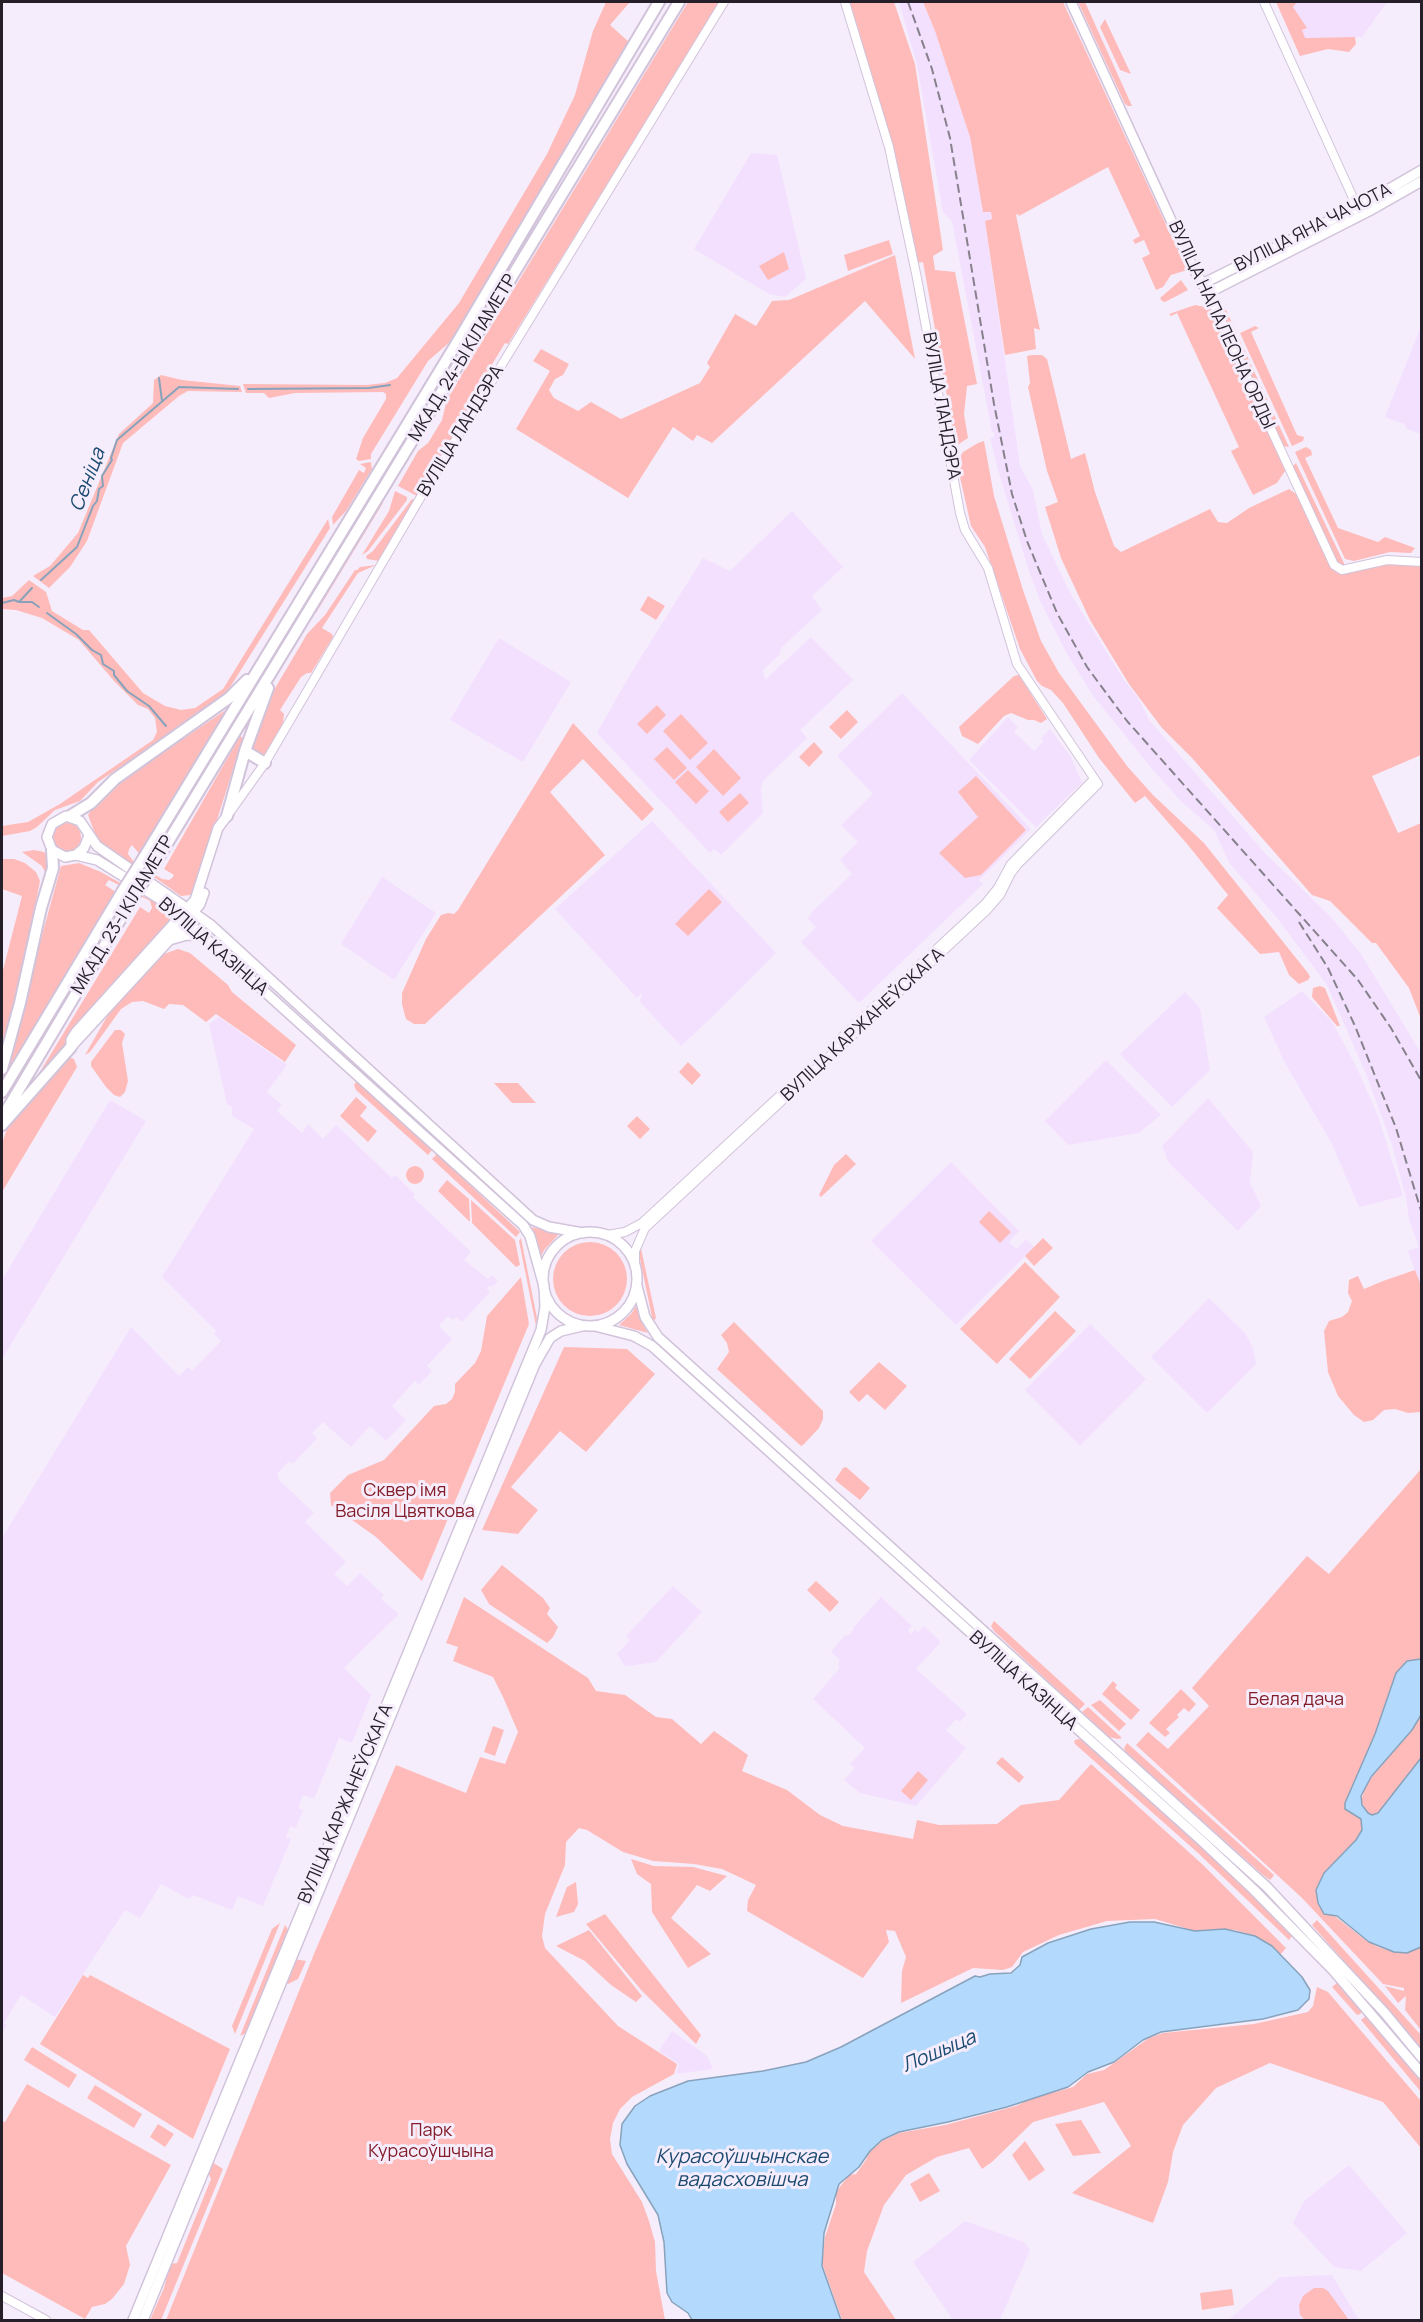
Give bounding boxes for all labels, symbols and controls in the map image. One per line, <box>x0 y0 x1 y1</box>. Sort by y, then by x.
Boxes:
street label: ВУЛІЦА ЯНА ЧАЧОТА <box>1231 179 1395 277</box>
street label: ВУЛІЦА НАПАЛЕОНА ОРДЫ <box>1163 218 1279 432</box>
street label: МКАД, 24-Ы КІЛАМЕТР <box>404 270 522 446</box>
street label: ВУЛІЦА ЛАНДЭРА <box>917 331 965 481</box>
street label: ВУЛІЦА ЛАНДЭРА <box>413 361 509 501</box>
water label: Сеніца <box>65 445 111 515</box>
street label: МКАД, 23-І КІЛАМЕТР <box>67 832 179 998</box>
street label: ВУЛІЦА КАЗІНЦА <box>154 893 272 1001</box>
street label: ВУЛІЦА КАРЖАНЕЎСКАГА <box>777 944 949 1106</box>
park label: Сквер імя Васіля Цвяткова <box>335 1480 475 1522</box>
street label: ВУЛІЦА КАЗІНЦА <box>964 1627 1082 1735</box>
park label: Белая дача <box>1248 1689 1344 1711</box>
street label: ВУЛІЦА КАРЖАНЕЎСКАГА <box>294 1701 398 1907</box>
water label: Лошыца <box>898 2026 980 2078</box>
park label: Парк Курасоўшчына <box>368 2120 494 2162</box>
water label: Курасоўшчынскае вадасховішча <box>656 2145 828 2192</box>

